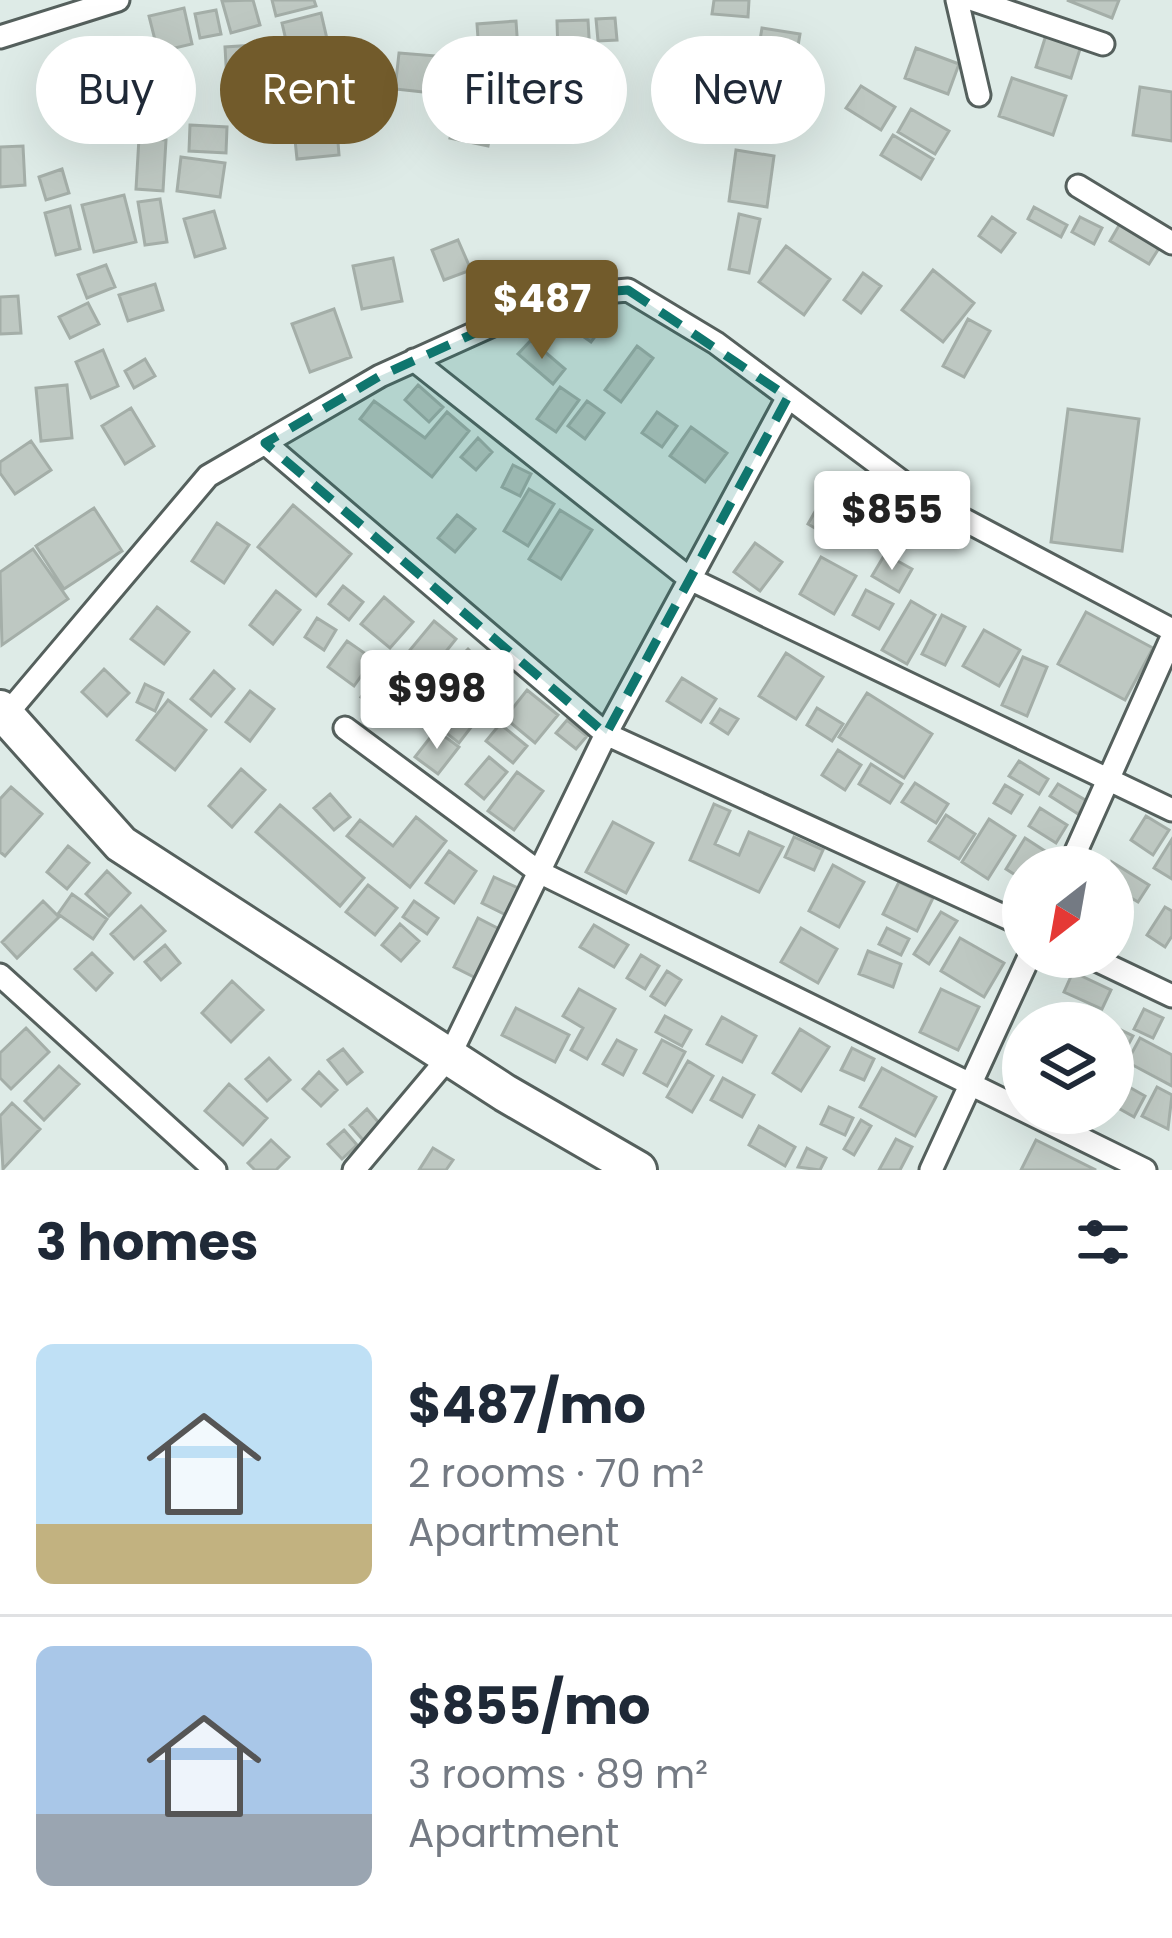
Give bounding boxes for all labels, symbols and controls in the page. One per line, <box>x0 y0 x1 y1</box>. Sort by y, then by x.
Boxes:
chip: Buy <box>36 36 196 144</box>
chip: Rent <box>220 36 398 144</box>
chip: Filters <box>422 36 627 144</box>
chip: New <box>651 36 825 144</box>
pin: $487 <box>471 260 613 362</box>
text: $487 <box>493 271 591 326</box>
pin: $855 <box>821 471 963 573</box>
text: $855 <box>841 482 943 537</box>
pin: $998 <box>366 650 508 752</box>
text: $998 <box>388 661 486 716</box>
north arrow <box>1002 846 1134 978</box>
map controls <box>1002 846 1134 1134</box>
button: layers <box>1002 1002 1134 1134</box>
text: 3 homes <box>36 1206 258 1278</box>
icon: filters <box>1070 1209 1136 1275</box>
text: $487/mo <box>408 1369 646 1441</box>
icon: home <box>132 1392 276 1536</box>
text: 2 rooms · 70 m² <box>408 1446 704 1501</box>
text: Apartment <box>408 1505 619 1560</box>
text: $855/mo <box>408 1670 651 1742</box>
icon: home <box>132 1694 276 1838</box>
text: 3 rooms · 89 m² <box>408 1747 708 1802</box>
text: Apartment <box>408 1806 619 1861</box>

